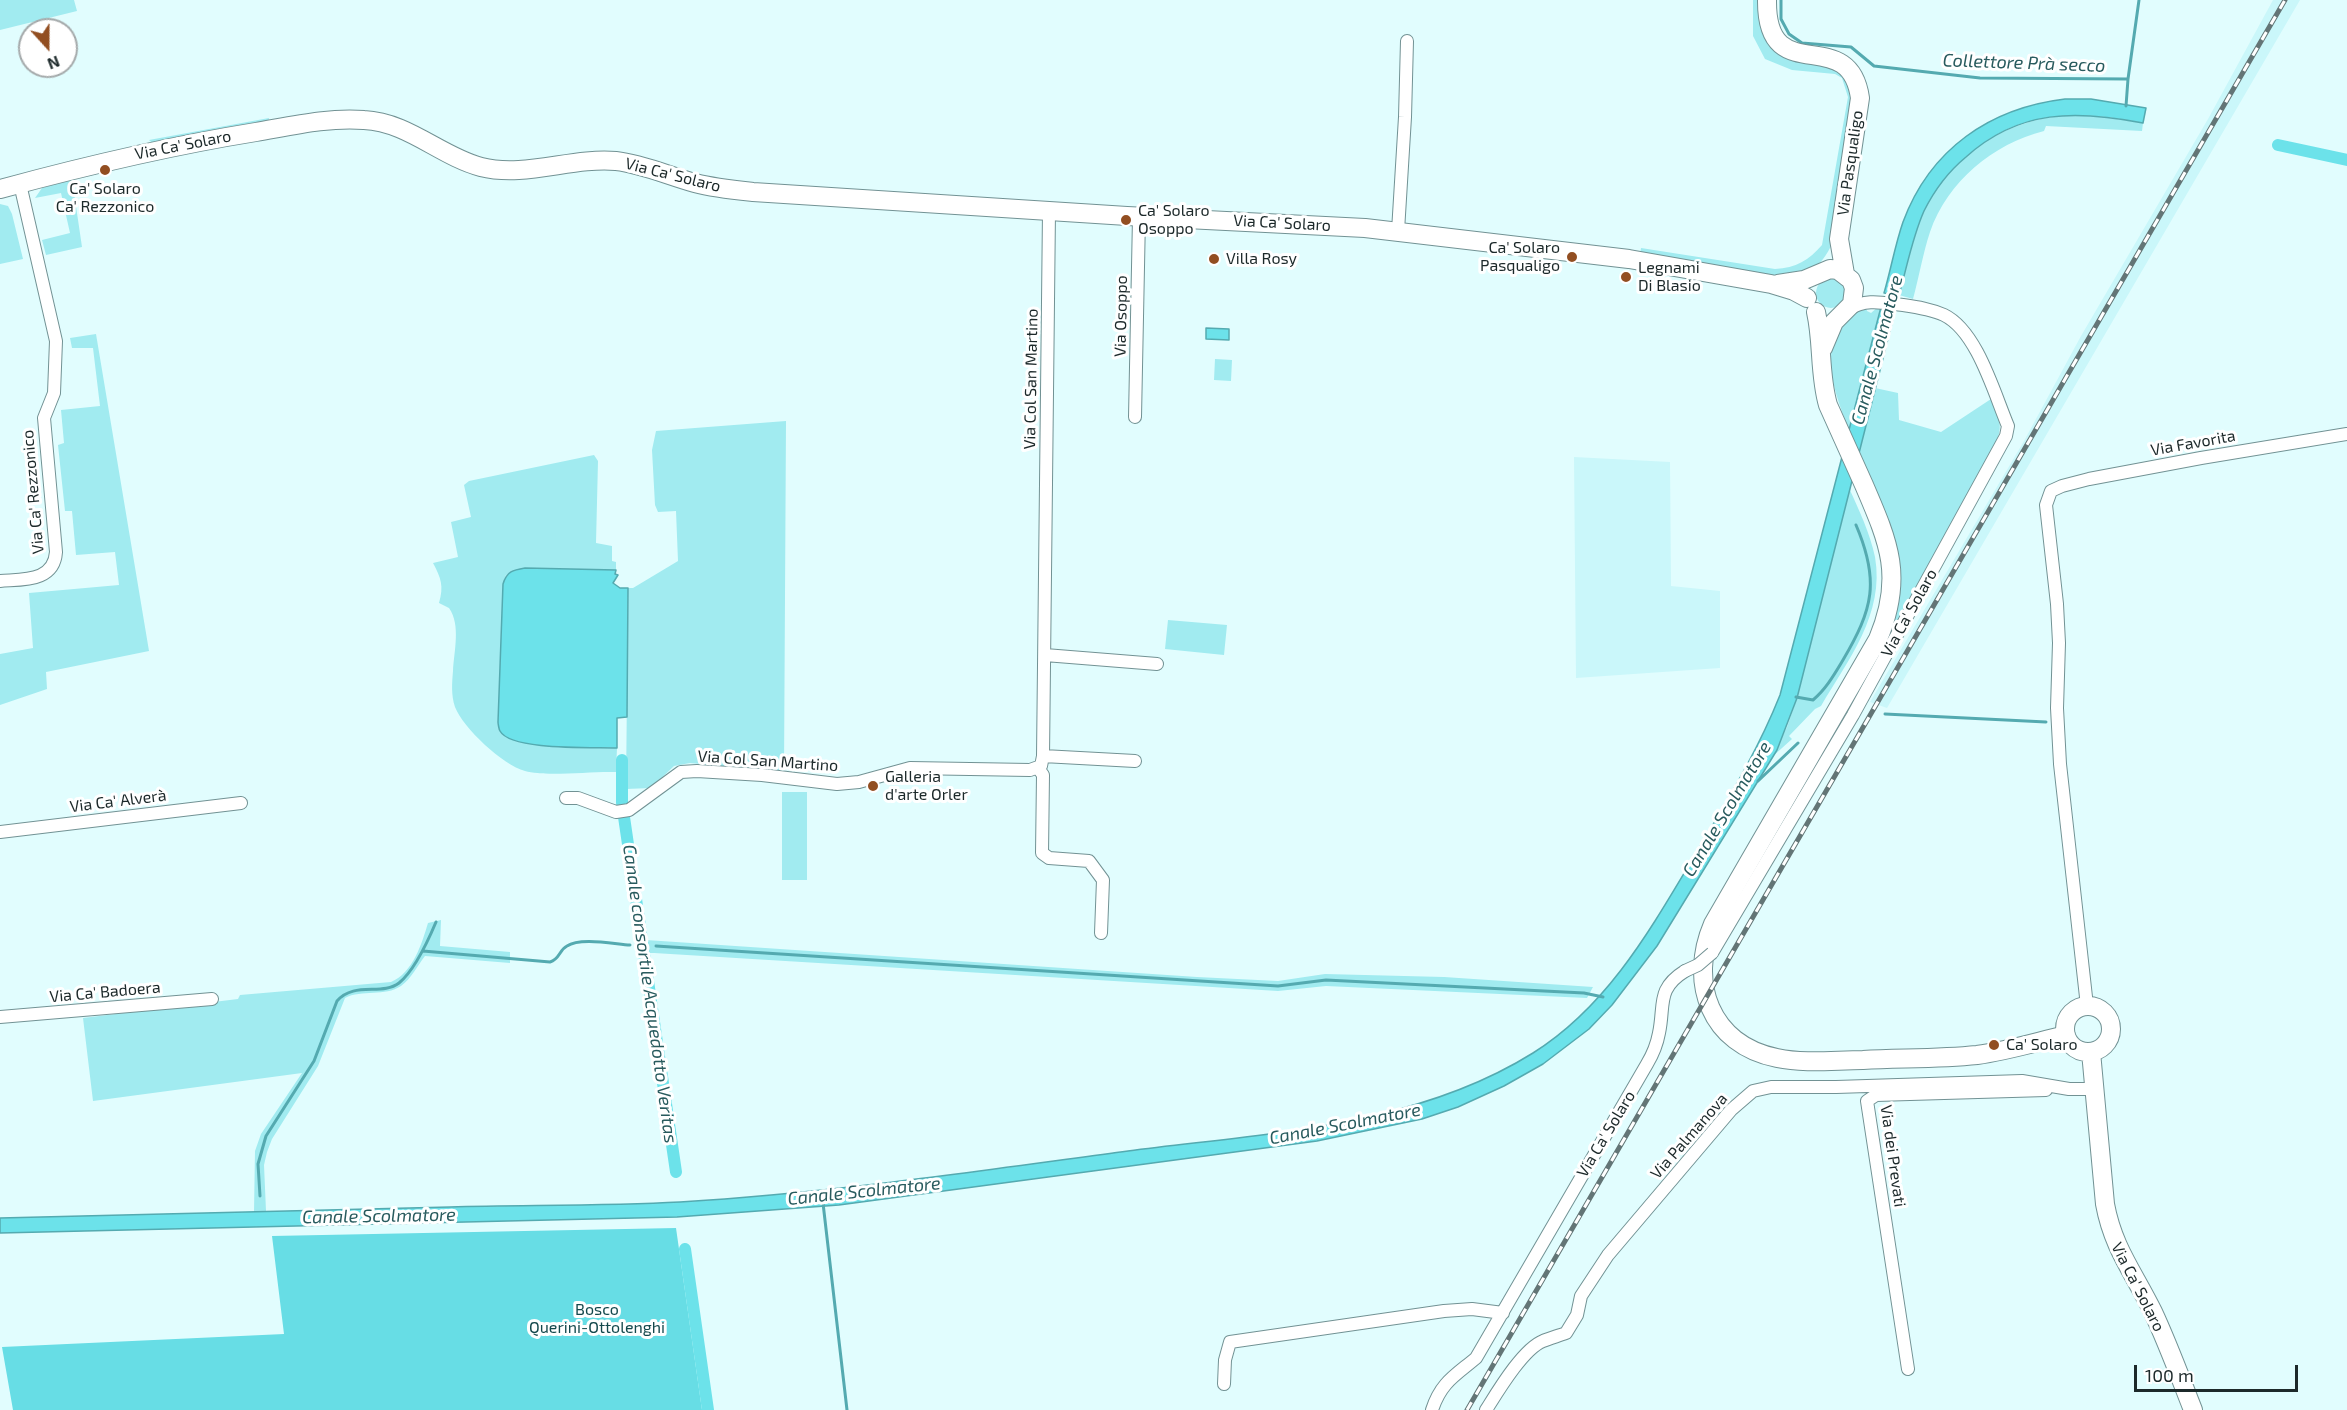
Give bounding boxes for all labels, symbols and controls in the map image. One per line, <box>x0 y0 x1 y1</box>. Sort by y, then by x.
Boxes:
north arrow <box>18 18 78 78</box>
water label: Collettore Prà secco <box>1942 49 2106 77</box>
text: N <box>45 52 63 74</box>
street label: Via Pasqualigo <box>1833 109 1867 217</box>
street label: Via Ca' Solaro <box>133 126 233 164</box>
street label: Via Ca' Solaro <box>623 154 723 196</box>
marker: Ca' Solaro Ca' Rezzonico <box>98 163 112 177</box>
place label: Ca' Solaro Ca' Rezzonico <box>56 179 154 217</box>
place label: Ca' Solaro Osoppo <box>1138 201 1210 239</box>
street label: Via Ca' Solaro <box>1233 211 1331 235</box>
marker: Ca' Solaro Osoppo <box>1119 213 1133 227</box>
place label: Ca' Solaro Pasqualigo <box>1480 238 1560 276</box>
place label: Villa Rosy <box>1226 249 1297 269</box>
marker: Ca' Solaro Pasqualigo <box>1565 250 1579 264</box>
marker: Villa Rosy <box>1207 252 1221 266</box>
place label: Legnami Di Blasio <box>1638 258 1701 296</box>
marker: Legnami Di Blasio <box>1619 270 1633 284</box>
water label: Canale Scolmatore <box>1847 273 1907 427</box>
street label: Via Osoppo <box>1111 275 1131 357</box>
street label: Via Col San Martino <box>1020 308 1042 450</box>
street label: Via Favorita <box>2149 426 2237 460</box>
street label: Via Ca' Rezzonico <box>18 429 48 555</box>
street label: Via Ca' Solaro <box>1877 566 1941 660</box>
water label: Canale Scolmatore <box>1678 738 1776 880</box>
street label: Via Col San Martino <box>697 747 839 775</box>
place label: Galleria d'arte Orler <box>885 767 968 805</box>
marker: Galleria d'arte Orler <box>866 779 880 793</box>
street label: Via Ca' Alverà <box>69 786 167 816</box>
water label: Canale consortile Acquedotto Veritas <box>618 843 682 1145</box>
street label: Via Ca' Badoera <box>49 978 161 1006</box>
place label: Ca' Solaro <box>2006 1035 2078 1055</box>
marker: Ca' Solaro <box>1987 1038 2001 1052</box>
street label: Via Ca' Solaro <box>1573 1087 1639 1181</box>
street label: Via Palmanova <box>1647 1089 1731 1183</box>
water label: Canale Scolmatore <box>1267 1099 1423 1149</box>
street label: Via dei Prevati <box>1876 1104 1910 1208</box>
water label: Canale Scolmatore <box>786 1172 942 1210</box>
water label: Canale Scolmatore <box>302 1204 456 1228</box>
street label: Via Ca' Solaro <box>2107 1239 2169 1335</box>
park label: Bosco Querini-Ottolenghi <box>529 1300 665 1338</box>
scale bar <box>2137 1353 2300 1391</box>
text: 100 m <box>2145 1364 2194 1386</box>

